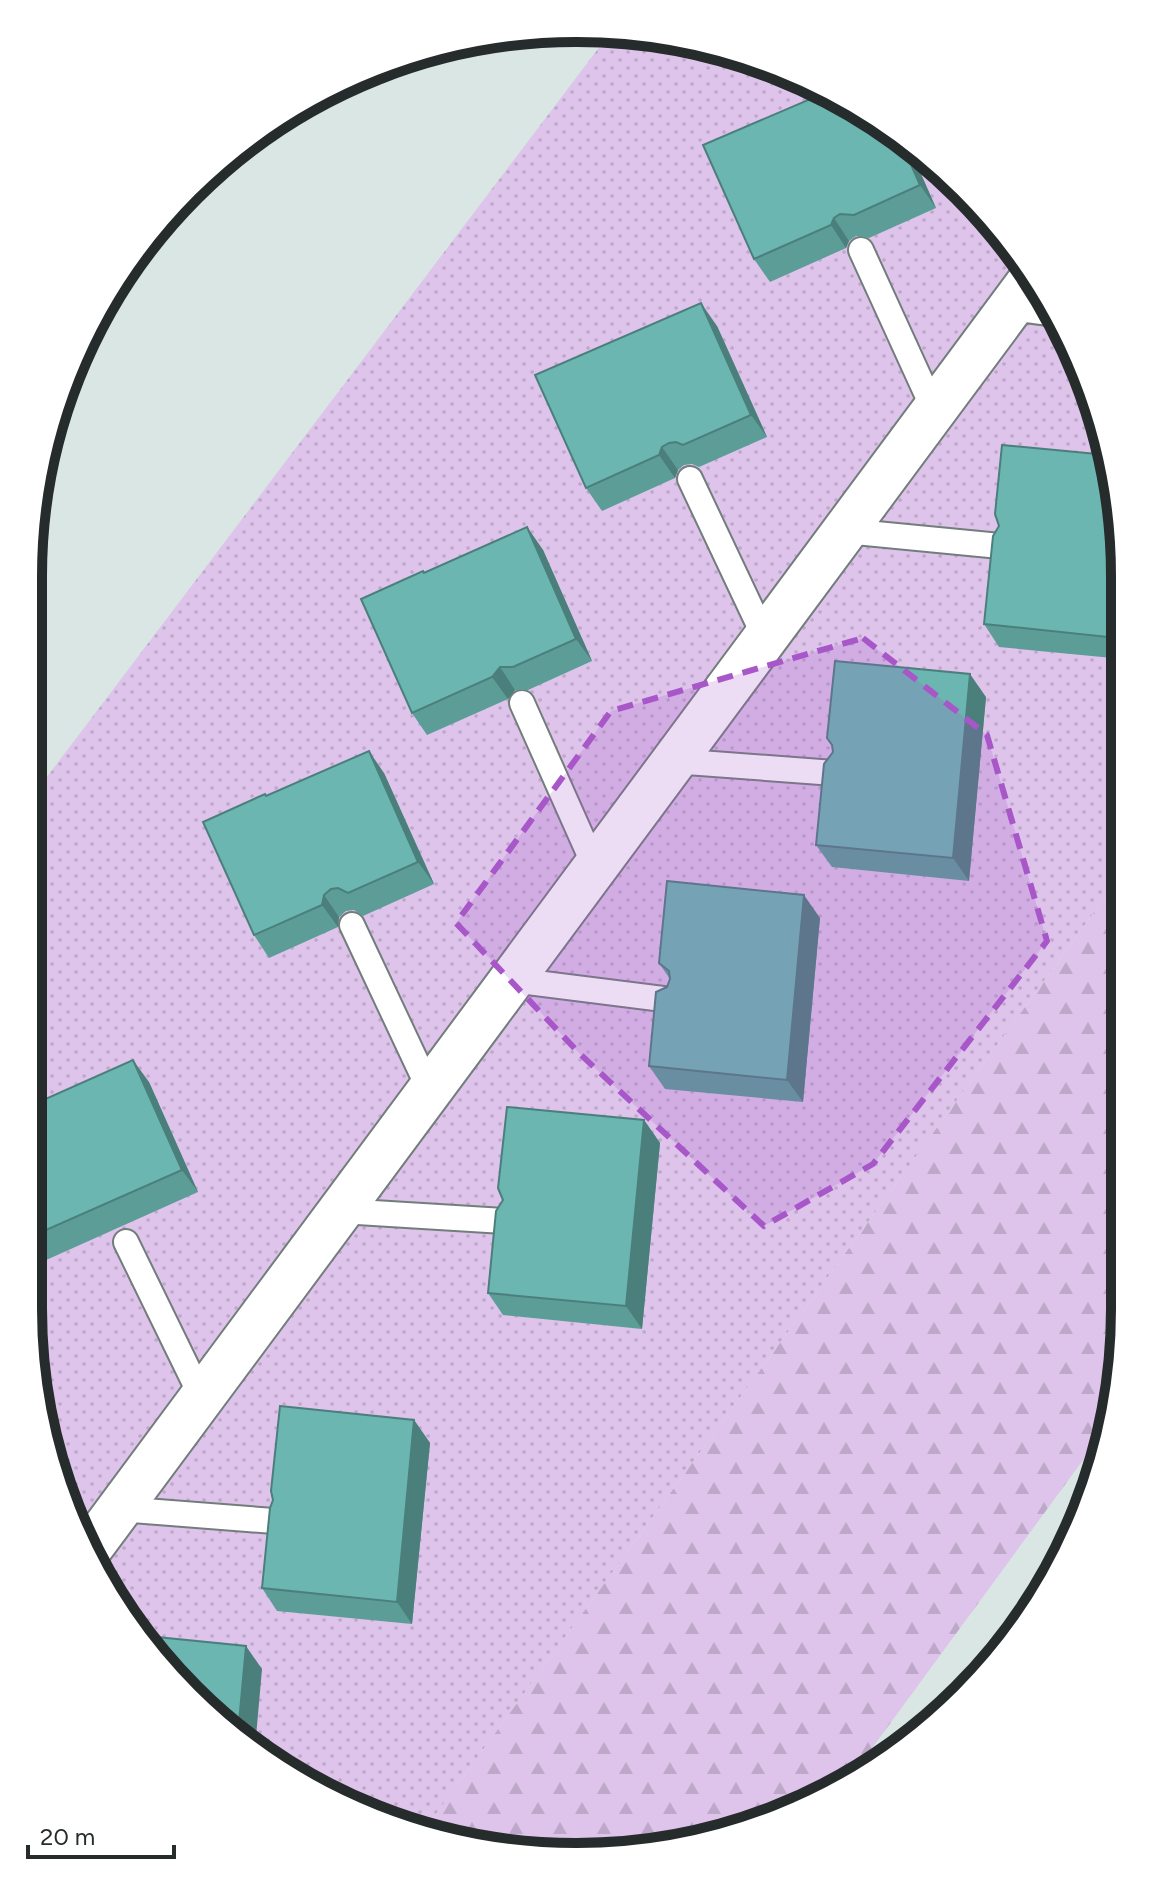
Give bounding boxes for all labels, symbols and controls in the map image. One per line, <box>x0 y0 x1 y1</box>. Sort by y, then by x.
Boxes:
scale bar <box>28 1809 174 1859</box>
text: 20 m <box>40 1822 95 1851</box>

